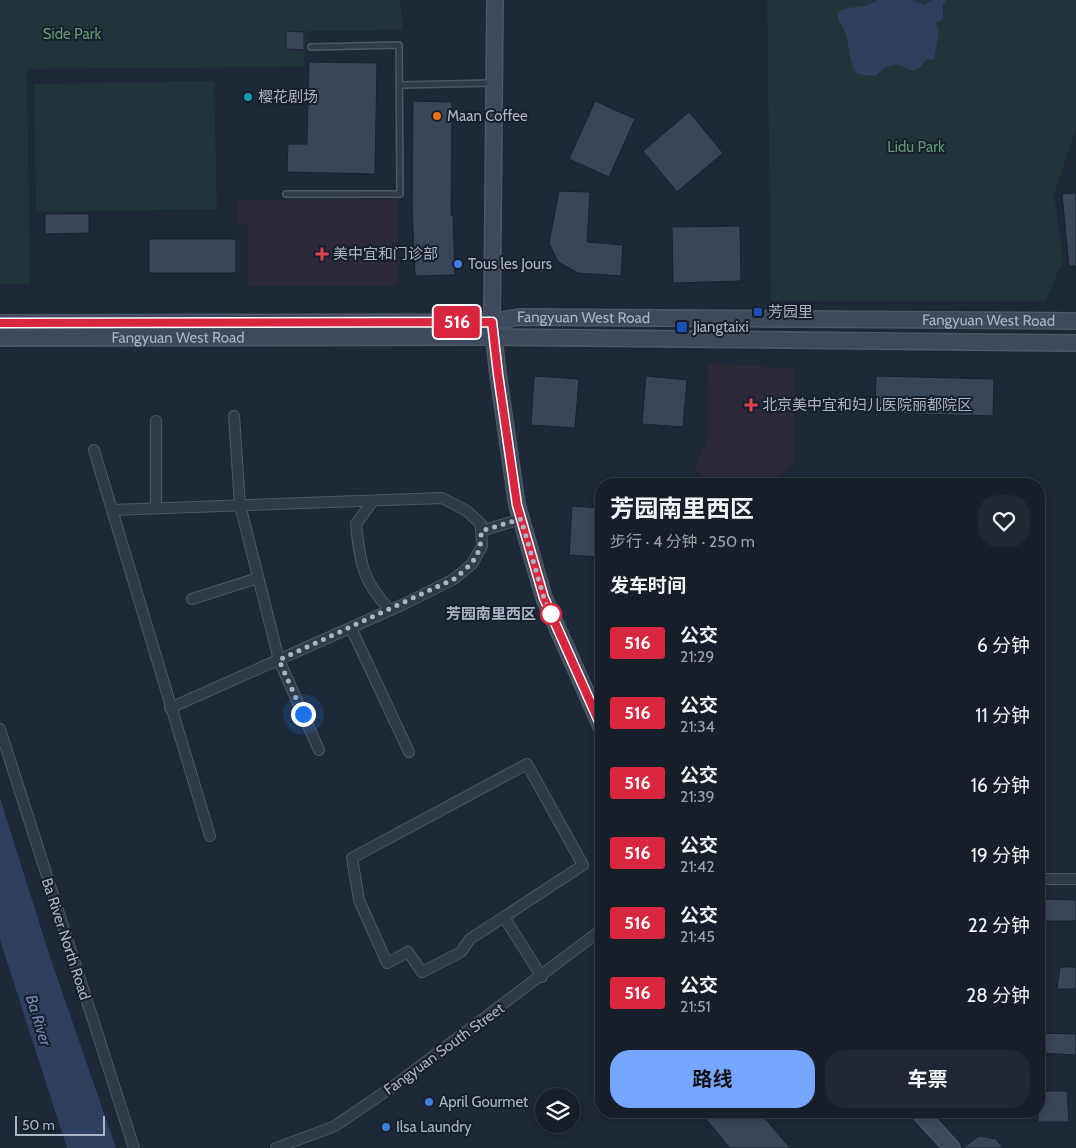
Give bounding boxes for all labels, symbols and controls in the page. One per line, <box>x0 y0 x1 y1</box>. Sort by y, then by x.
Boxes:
park label: Side Park <box>43 25 101 43</box>
place label: 樱花剧场 <box>258 88 318 106</box>
marker: 樱花剧场 <box>242 91 254 103</box>
place label: Maan Coffee <box>447 107 528 125</box>
marker: Maan Coffee <box>431 110 443 122</box>
park label: Lidu Park <box>887 138 945 156</box>
place label: 美中宜和门诊部 <box>333 245 438 263</box>
marker: 美中宜和门诊部 <box>315 247 329 261</box>
place label: Tous les Jours <box>468 255 552 273</box>
marker: Tous les Jours <box>452 258 464 270</box>
place label: 芳园里 <box>768 303 813 321</box>
line badge: 516 <box>428 306 486 338</box>
marker: 芳园里 <box>752 306 764 318</box>
street label: Fangyuan West Road <box>517 308 650 327</box>
text: 516 <box>444 311 470 333</box>
street label: Fangyuan West Road <box>922 311 1055 330</box>
place label: Jiangtaixi <box>692 318 749 336</box>
marker: Jiangtaixi <box>675 320 689 334</box>
street label: Fangyuan West Road <box>111 329 245 347</box>
place label: 北京美中宜和妇儿医院丽都院区 <box>762 396 972 414</box>
marker: 北京美中宜和妇儿医院丽都院区 <box>744 398 758 412</box>
text: 芳园南里西区 <box>610 494 754 523</box>
button: heart <box>978 495 1030 547</box>
text: 步行 · 4 分钟 · 250 m <box>610 532 755 551</box>
text: 发车时间 <box>610 574 686 597</box>
marker: 芳园南里西区 <box>540 603 562 625</box>
place label: 芳园南里西区 <box>446 605 536 623</box>
text: 公交 <box>680 624 718 647</box>
text: 516 <box>624 632 651 654</box>
text: 6 分钟 <box>977 634 1030 657</box>
text: 21:29 <box>680 647 714 666</box>
text: 公交 <box>680 694 718 717</box>
your location <box>291 702 316 727</box>
text: 516 <box>624 702 651 724</box>
text: 11 分钟 <box>975 704 1030 727</box>
text: 21:34 <box>680 717 715 736</box>
text: 公交 <box>680 764 718 787</box>
text: 516 <box>624 772 651 794</box>
text: 16 分钟 <box>971 774 1030 797</box>
text: 21:39 <box>680 787 715 806</box>
text: 公交 <box>680 834 718 857</box>
text: 516 <box>624 842 651 864</box>
text: 19 分钟 <box>971 844 1030 867</box>
text: 21:42 <box>680 857 715 876</box>
street label: Ba River North Road <box>38 876 94 1002</box>
text: 公交 <box>680 904 718 927</box>
text: 516 <box>624 912 651 934</box>
text: 22 分钟 <box>968 914 1030 937</box>
text: 21:45 <box>680 927 715 946</box>
text: 公交 <box>680 974 718 997</box>
text: 516 <box>624 982 651 1004</box>
text: 28 分钟 <box>966 984 1030 1007</box>
water label: Ba River <box>22 992 56 1049</box>
text: 21:51 <box>680 997 711 1016</box>
street label: Fangyuan South Street <box>380 999 508 1099</box>
button: 路线 <box>610 1050 815 1108</box>
button: 车票 <box>825 1050 1030 1108</box>
map controls <box>535 1088 580 1133</box>
button: layers <box>535 1088 580 1133</box>
place label: April Gourmet <box>439 1093 528 1111</box>
marker: April Gourmet <box>423 1096 435 1108</box>
scale bar <box>15 1113 105 1136</box>
text: 50 m <box>22 1116 55 1134</box>
place label: Ilsa Laundry <box>396 1118 472 1136</box>
marker: Ilsa Laundry <box>380 1121 392 1133</box>

